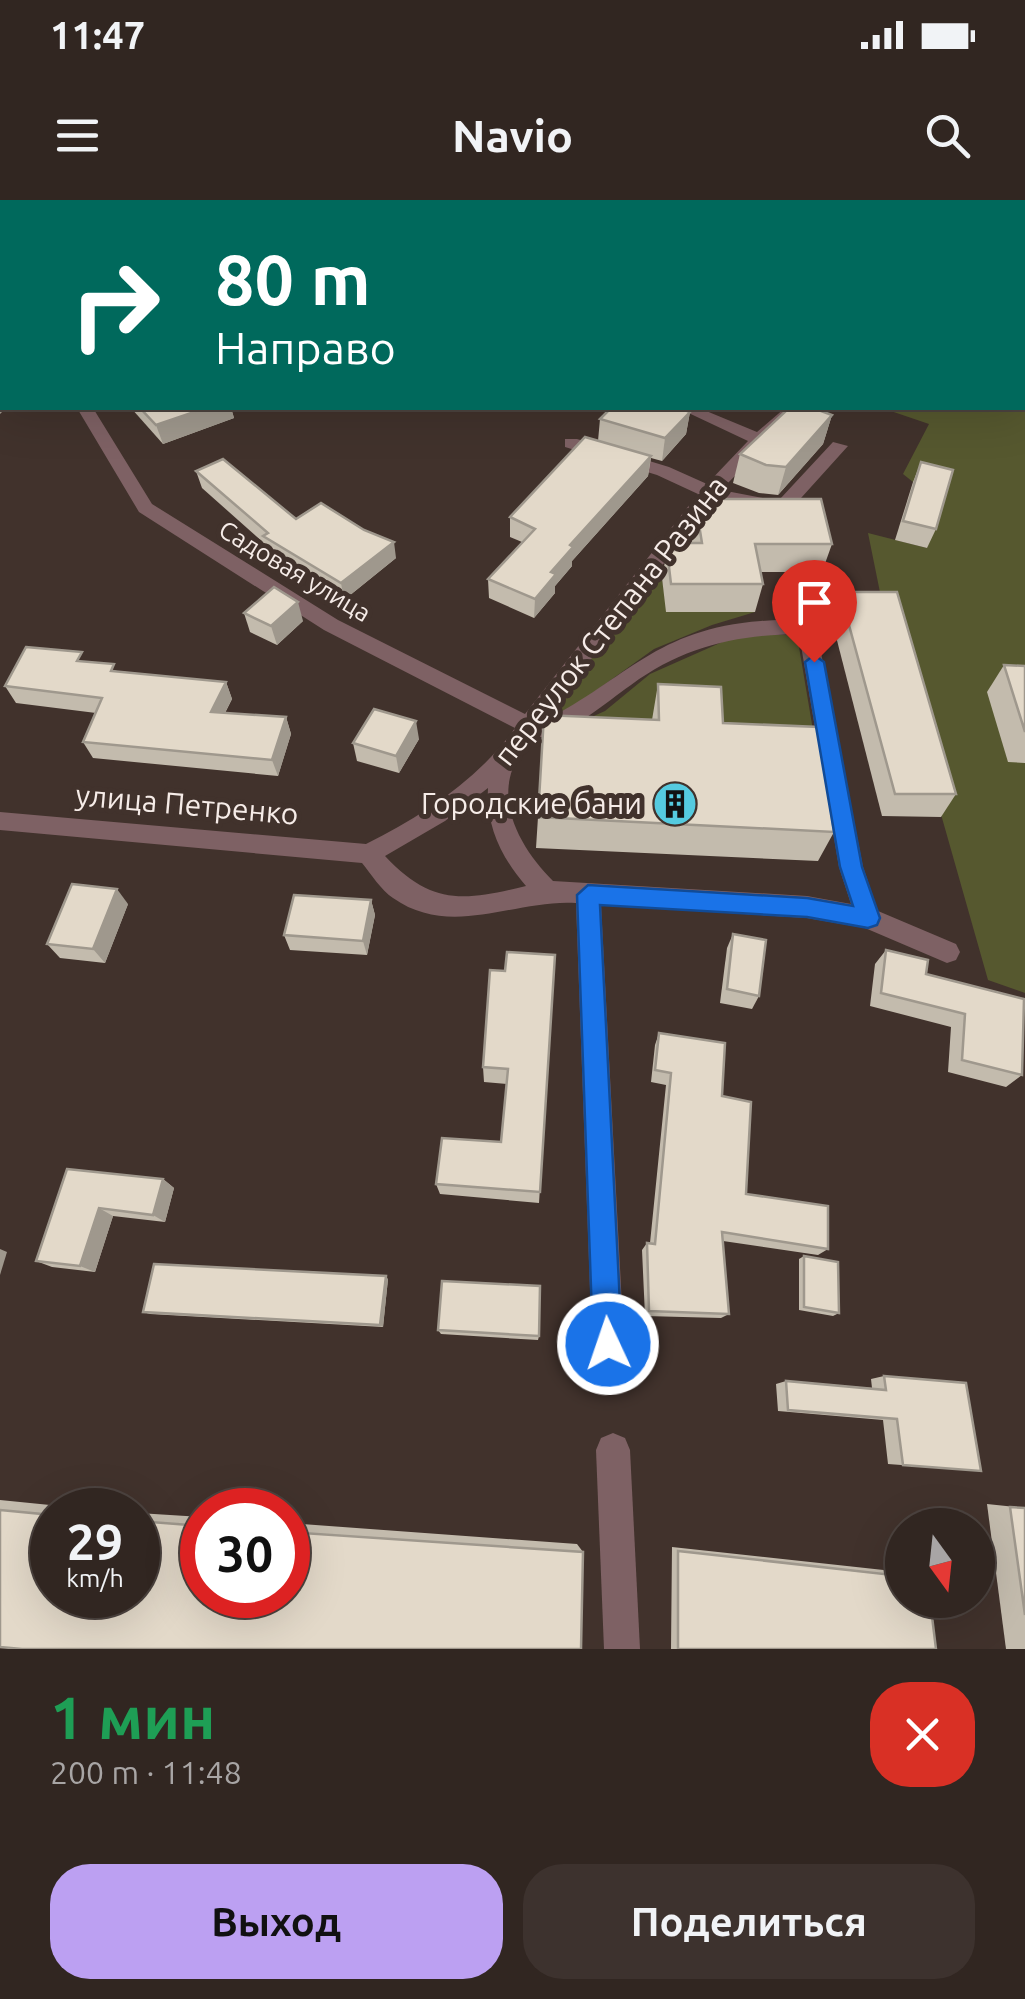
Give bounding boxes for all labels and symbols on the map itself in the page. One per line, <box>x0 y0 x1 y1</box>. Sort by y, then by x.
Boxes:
street label: переулок Степана Разина <box>487 469 734 772</box>
street label: Садовая улица <box>214 515 376 627</box>
pin <box>772 560 857 663</box>
street label: улица Петренко <box>74 777 300 831</box>
building icon: Городские бани <box>652 781 698 827</box>
place label: Городские бани <box>421 786 642 820</box>
position arrow <box>556 1292 660 1396</box>
speed limit sign: 30 <box>180 1488 310 1618</box>
north arrow <box>885 1508 995 1618</box>

